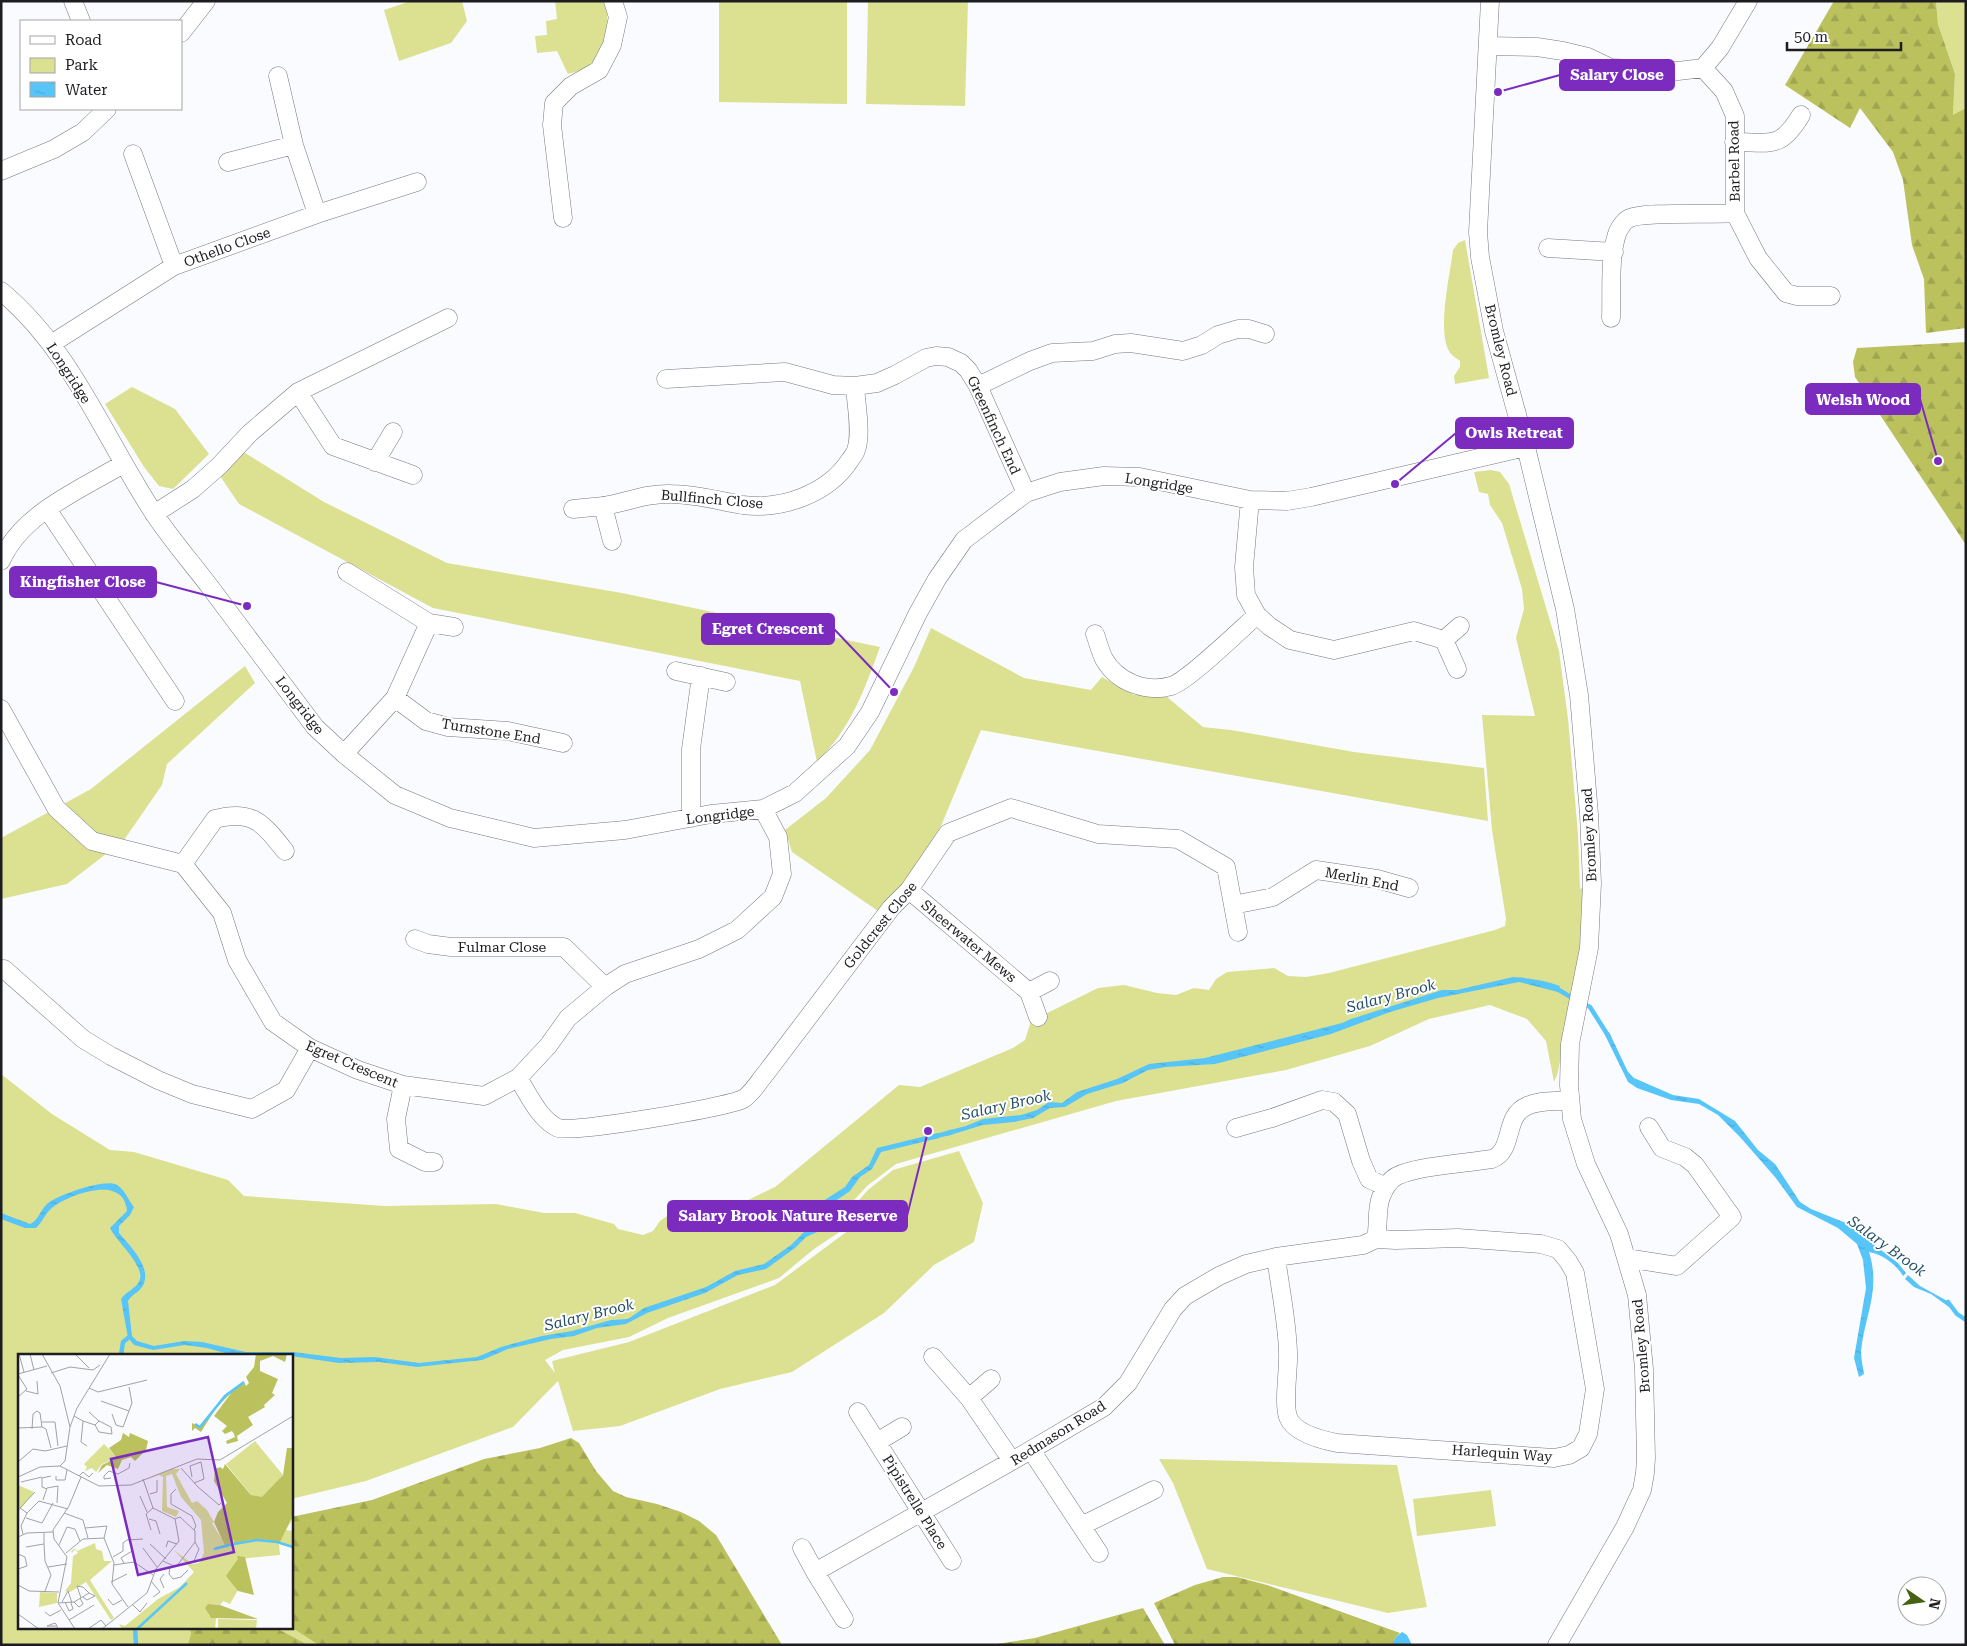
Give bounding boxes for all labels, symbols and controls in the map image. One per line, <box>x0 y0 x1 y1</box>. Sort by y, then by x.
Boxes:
legend <box>20 20 182 110</box>
scale bar <box>1787 20 1901 52</box>
text: 50 m <box>1794 28 1829 46</box>
text: Road <box>65 31 102 49</box>
text: Park <box>65 56 99 74</box>
callout: Salary Close <box>1560 60 1674 90</box>
text: Salary Close <box>1570 66 1664 84</box>
text: Water <box>65 81 107 99</box>
street label: Barbel Road <box>1725 120 1743 202</box>
street label: Othello Close <box>182 224 273 270</box>
street label: Bromley Road <box>1482 302 1520 398</box>
street label: Longridge <box>44 340 95 406</box>
street label: Greenfinch End <box>964 373 1024 477</box>
callout: Welsh Wood <box>1806 384 1920 414</box>
text: Welsh Wood <box>1816 391 1910 409</box>
callout: Owls Retreat <box>1456 418 1573 448</box>
text: Owls Retreat <box>1465 424 1563 442</box>
street label: Longridge <box>1124 470 1195 496</box>
street label: Bullfinch Close <box>660 487 764 511</box>
callout: Kingfisher Close <box>10 567 156 597</box>
text: Kingfisher Close <box>20 573 146 591</box>
callout: Egret Crescent <box>702 614 834 644</box>
text: Egret Crescent <box>712 620 824 638</box>
street label: Longridge <box>273 673 328 737</box>
street label: Turnstone End <box>440 715 542 747</box>
street label: Bromley Road <box>1579 788 1599 882</box>
street label: Longridge <box>685 803 755 827</box>
street label: Merlin End <box>1324 864 1400 894</box>
street label: Goldcrest Close <box>840 878 920 972</box>
street label: Sheerwater Mews <box>918 897 1020 986</box>
street label: Fulmar Close <box>458 939 546 955</box>
water label: Salary Brook <box>1344 975 1438 1017</box>
street label: Egret Crescent <box>303 1037 401 1091</box>
water label: Salary Brook <box>958 1086 1053 1124</box>
callout: Salary Brook Nature Reserve <box>668 1201 907 1231</box>
text: Salary Brook Nature Reserve <box>679 1207 898 1225</box>
water label: Salary Brook <box>1844 1211 1930 1281</box>
water label: Salary Brook <box>541 1295 636 1335</box>
street label: Bromley Road <box>1629 1298 1653 1394</box>
inset map <box>18 1354 292 1628</box>
street label: Redmason Road <box>1008 1397 1108 1469</box>
street label: Harlequin Way <box>1451 1442 1554 1465</box>
street label: Pipistrelle Place <box>880 1452 951 1552</box>
north arrow <box>1897 1576 1947 1626</box>
text: N <box>1926 1597 1944 1611</box>

